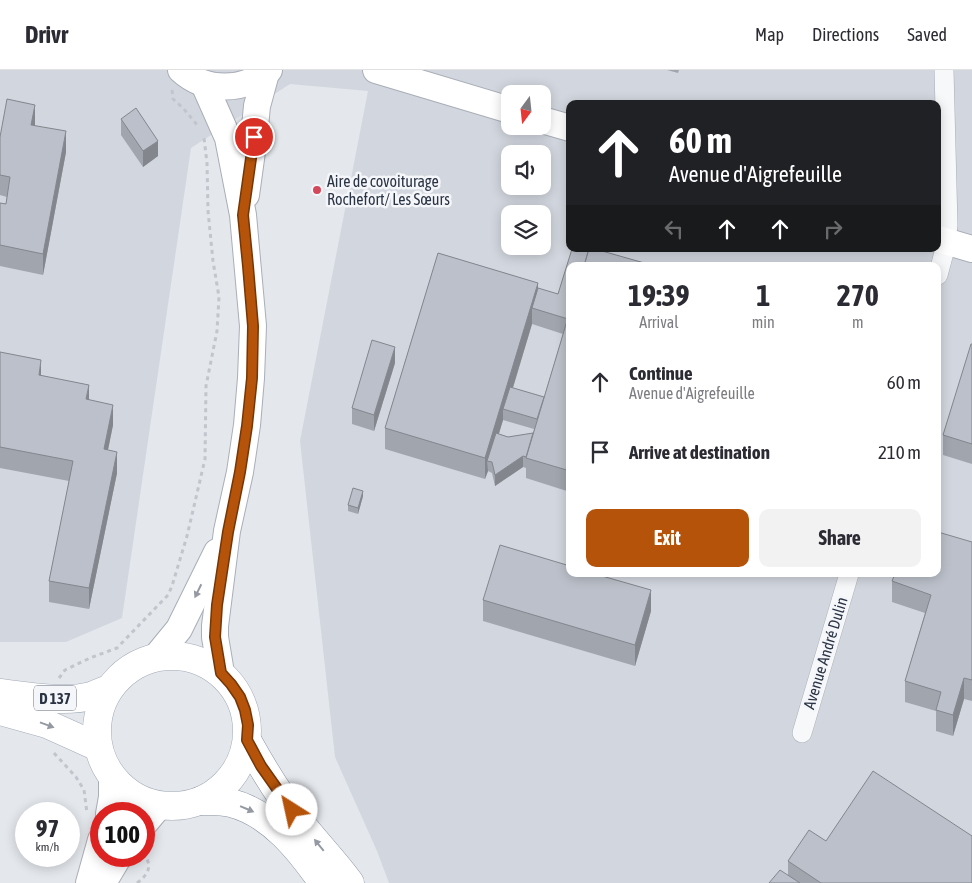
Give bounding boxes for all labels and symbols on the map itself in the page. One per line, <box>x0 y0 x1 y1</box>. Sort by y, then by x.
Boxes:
north arrow <box>501 85 551 135</box>
pin <box>233 116 275 158</box>
place label: Aire de covoiturage Rochefort/ Les Sœurs <box>327 172 450 208</box>
marker: Aire de covoiturage Rochefort/ Les Sœurs <box>311 184 323 196</box>
one-way arrow <box>194 584 202 598</box>
street label: Avenue André Dulin <box>799 595 851 711</box>
road number: D 137 <box>34 686 76 710</box>
one-way arrow <box>40 721 55 729</box>
position arrow <box>265 783 317 835</box>
speed limit sign: 100 <box>90 802 155 867</box>
one-way arrow <box>240 805 255 813</box>
one-way arrow <box>314 839 325 851</box>

